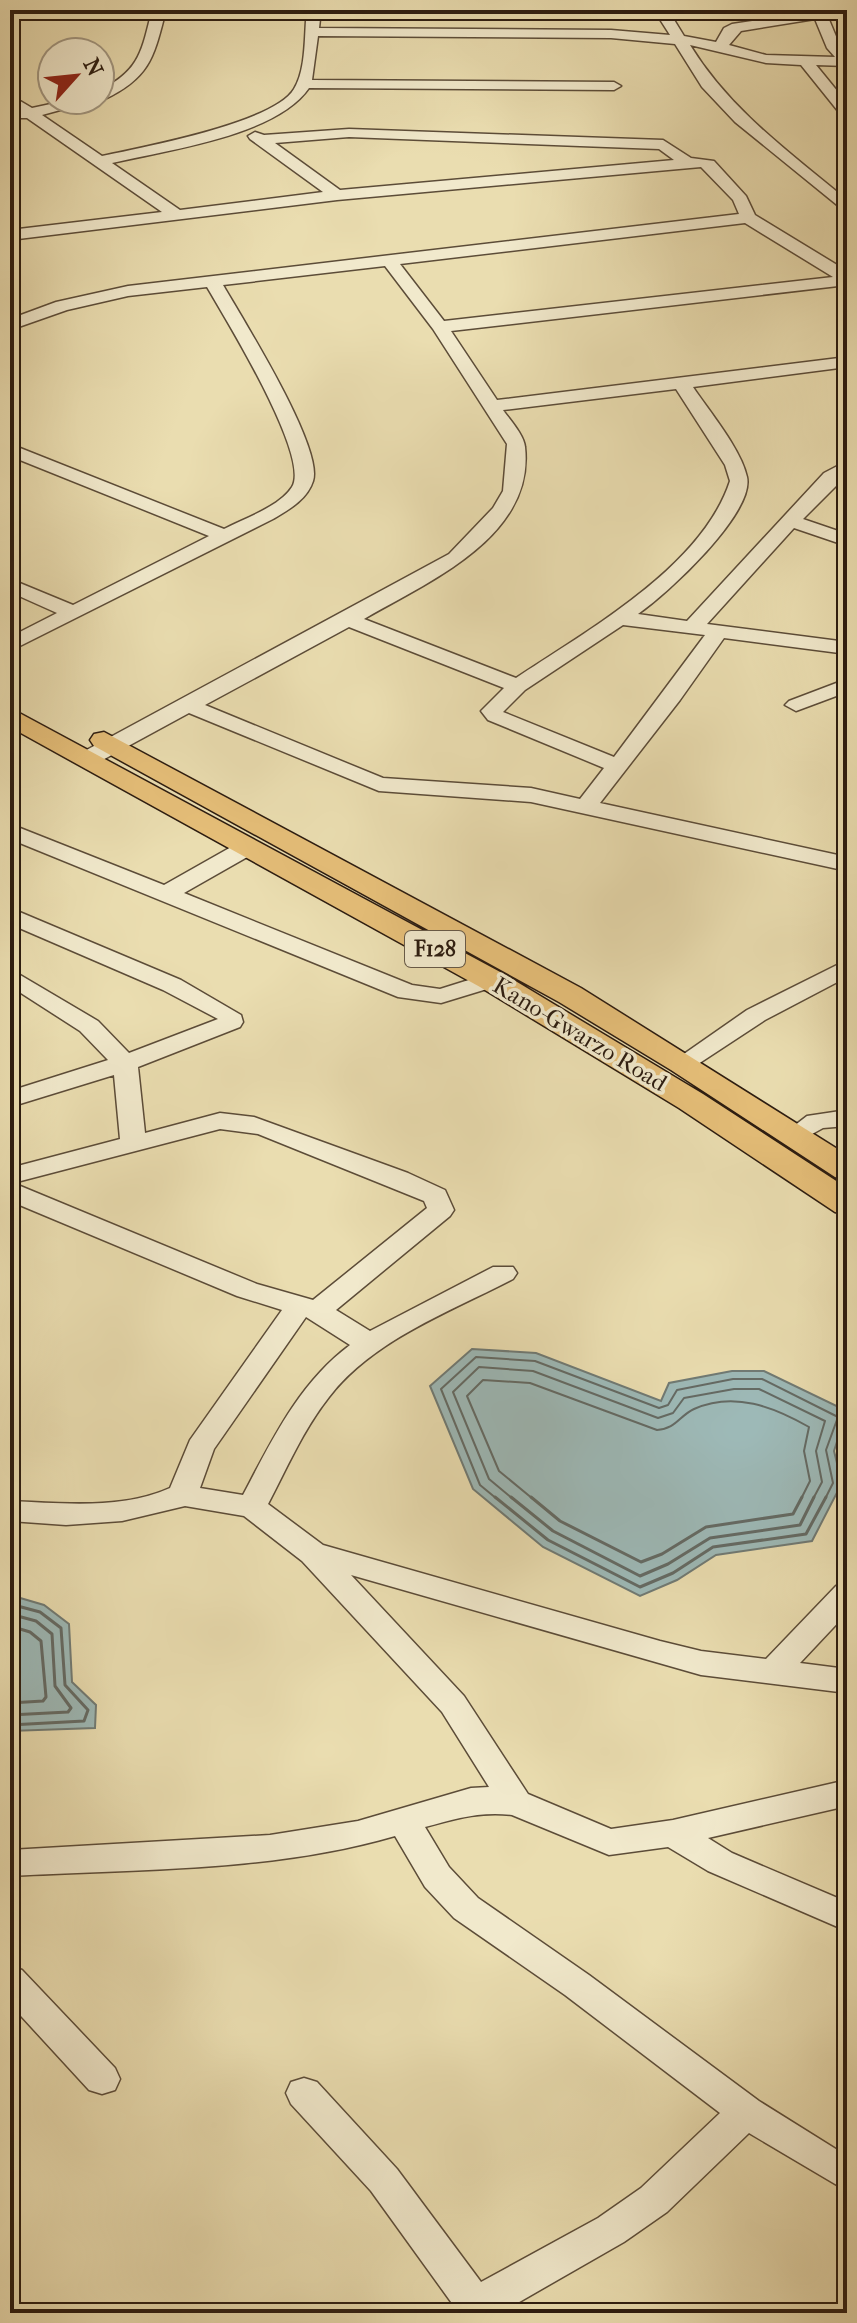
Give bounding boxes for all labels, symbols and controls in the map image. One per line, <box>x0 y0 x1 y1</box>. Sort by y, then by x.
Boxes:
north arrow <box>36 36 116 116</box>
text: N <box>78 54 108 81</box>
road number: F128 <box>405 931 465 967</box>
street label: Kano-Gwarzo Road <box>488 971 673 1098</box>

